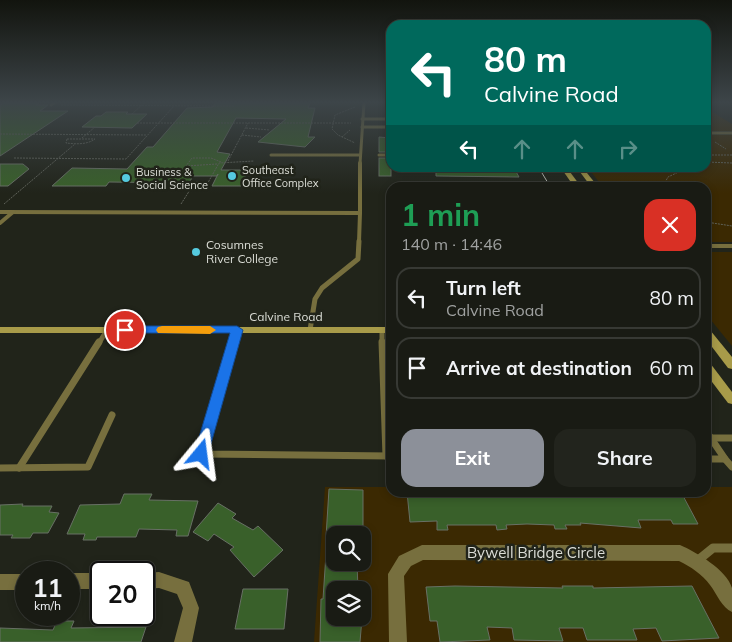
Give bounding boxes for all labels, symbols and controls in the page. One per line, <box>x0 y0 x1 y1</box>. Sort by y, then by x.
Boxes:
text: 80 m <box>484 37 567 81</box>
icon: left <box>401 40 466 105</box>
text: Calvine Road <box>484 80 619 108</box>
icon: left <box>455 135 483 163</box>
icon: ahead <box>508 135 536 163</box>
icon: ahead <box>561 135 589 163</box>
icon: right <box>614 135 642 163</box>
place label: Southeast Office Complex <box>242 163 319 190</box>
place label: Business & Social Science <box>136 165 208 192</box>
marker: Southeast Office Complex <box>226 170 238 182</box>
marker: Business & Social Science <box>120 172 132 184</box>
text: 1 min <box>401 196 480 234</box>
button: close <box>644 199 696 251</box>
text: 140 m · 14:46 <box>401 234 502 254</box>
place label: Cosumnes River College <box>206 237 278 266</box>
marker: Cosumnes River College <box>190 246 202 258</box>
text: Turn left <box>446 276 521 300</box>
icon: left <box>403 284 431 312</box>
text: 80 m <box>650 286 694 310</box>
text: Calvine Road <box>446 300 544 320</box>
pin <box>104 309 146 351</box>
street label: Calvine Road <box>249 309 323 324</box>
icon: arrive <box>111 316 139 344</box>
icon: arrive <box>403 354 431 382</box>
text: Arrive at destination <box>446 356 632 380</box>
text: 60 m <box>650 356 694 380</box>
position arrow <box>174 427 226 479</box>
button: Exit <box>401 429 544 487</box>
button: Share <box>554 429 696 487</box>
map controls <box>326 526 371 626</box>
button: search <box>326 526 371 571</box>
street label: Bywell Bridge Circle <box>467 543 605 562</box>
speed limit sign: 20 <box>90 561 155 626</box>
text: 11 <box>32 572 63 603</box>
button: layers <box>326 581 371 626</box>
text: km/h <box>34 598 61 613</box>

